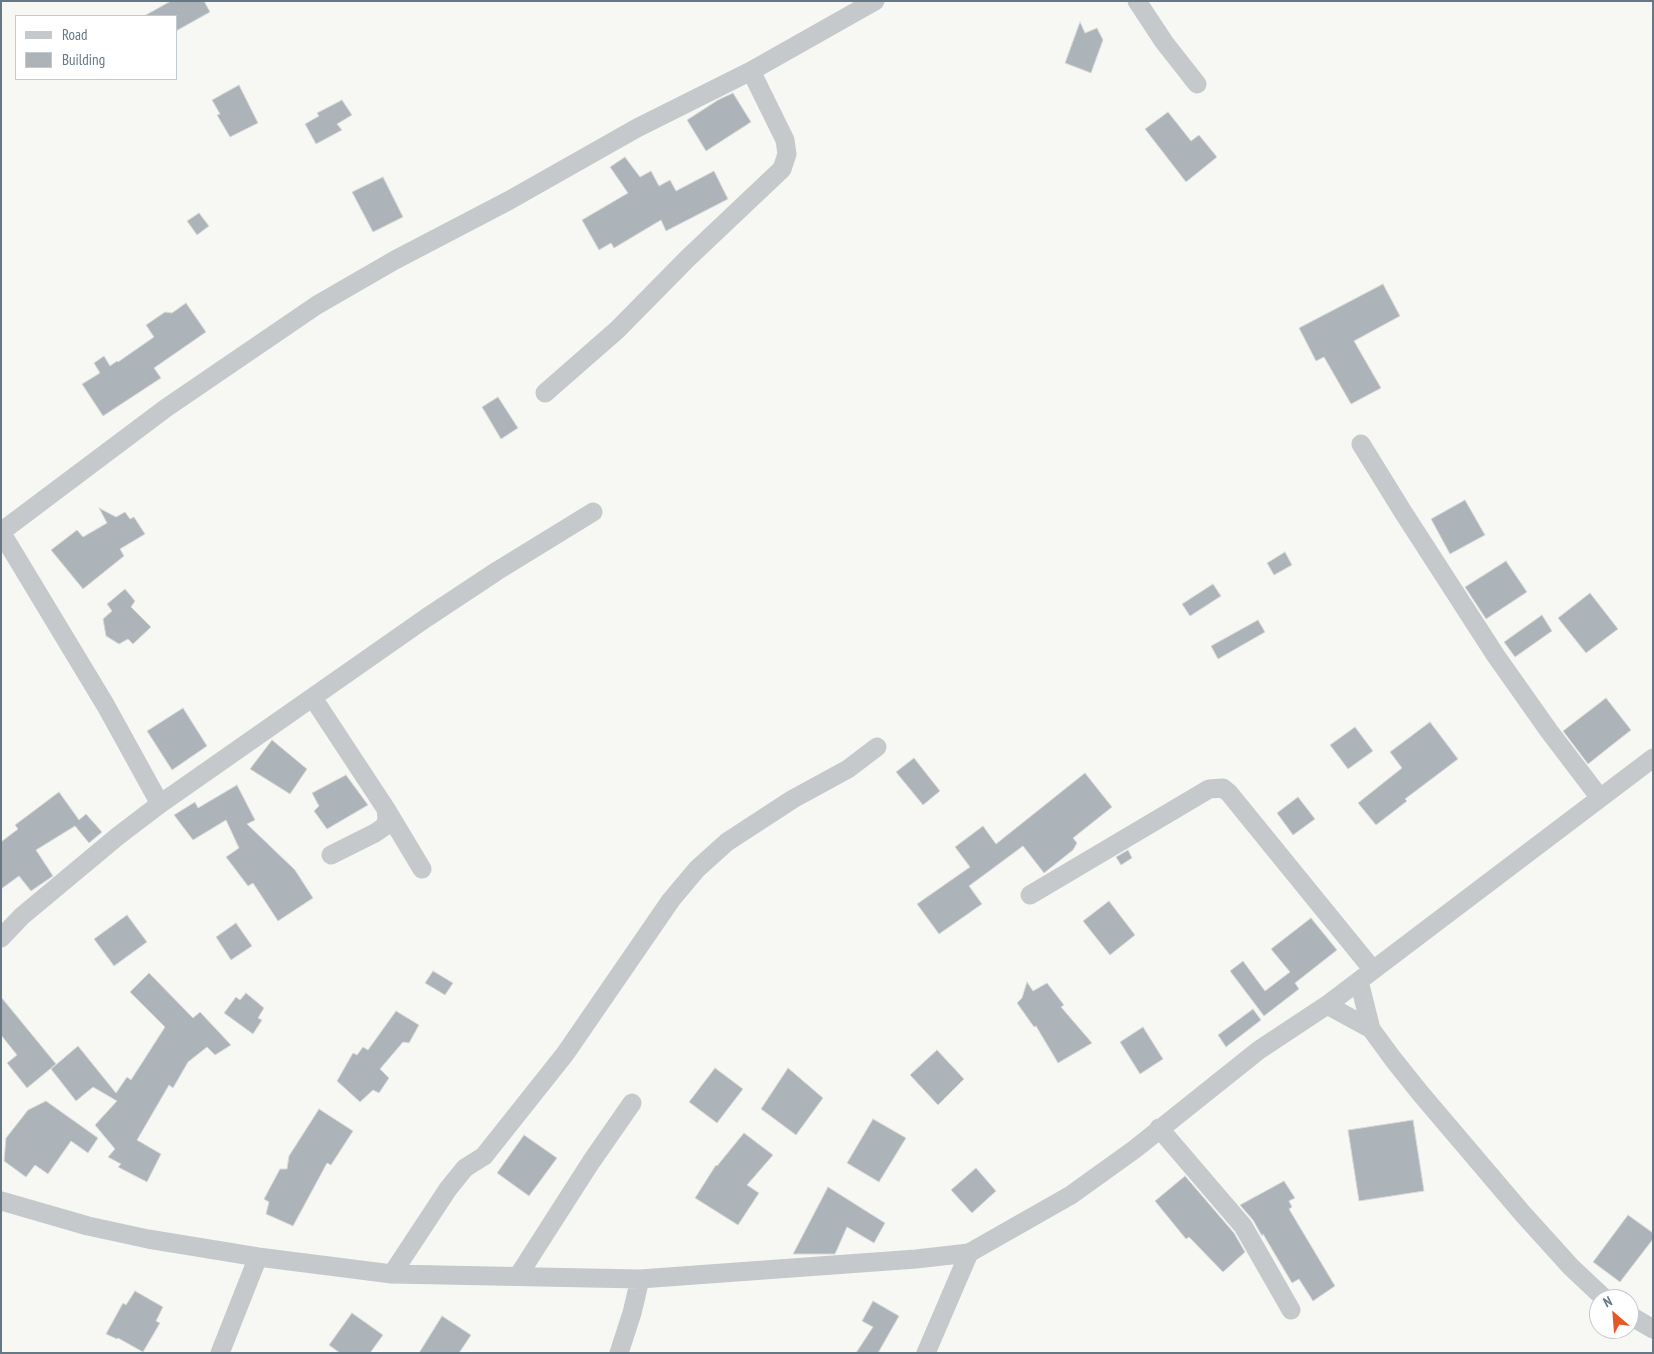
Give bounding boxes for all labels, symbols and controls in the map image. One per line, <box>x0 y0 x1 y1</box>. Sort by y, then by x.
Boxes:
legend <box>15 15 178 80</box>
text: Road <box>62 25 88 44</box>
text: Building <box>62 50 105 69</box>
north arrow <box>1589 1289 1639 1339</box>
text: N <box>1600 1292 1615 1311</box>

